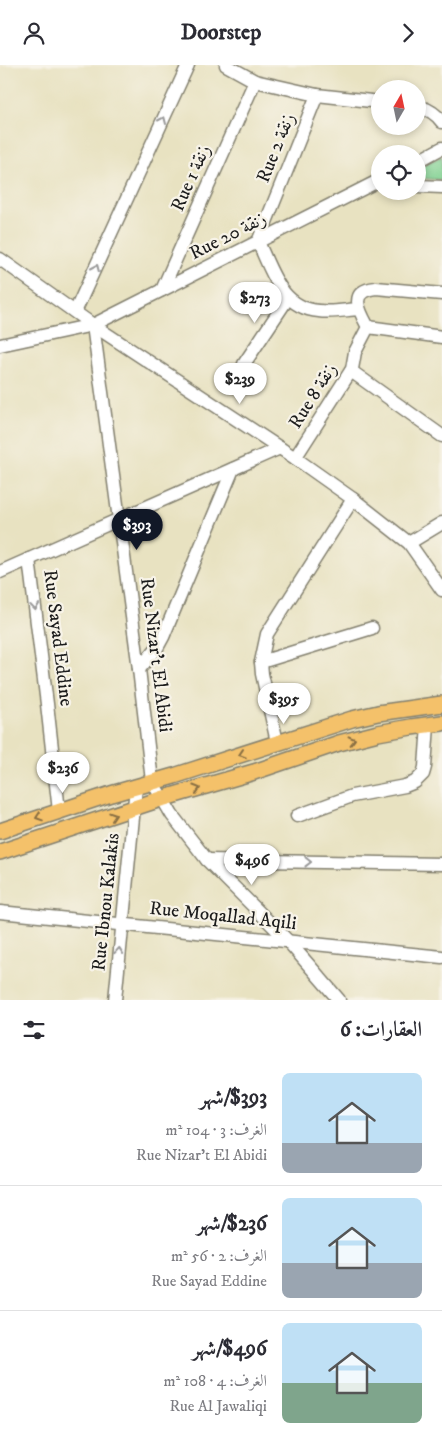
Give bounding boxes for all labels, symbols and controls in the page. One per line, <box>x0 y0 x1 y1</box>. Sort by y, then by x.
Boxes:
icon: person <box>20 19 48 47</box>
text: Doorstep <box>181 19 261 46</box>
icon: forward <box>394 19 422 47</box>
north arrow <box>371 80 426 135</box>
map controls <box>371 80 426 200</box>
street label: Rue 2 زنقة <box>252 110 300 186</box>
one-way arrow <box>156 116 167 125</box>
street label: Rue 1 زنقة <box>166 141 216 215</box>
button: locate <box>371 145 426 200</box>
street label: Rue 20 زنقة <box>186 207 270 265</box>
one-way arrow <box>89 264 100 273</box>
pin: $273 <box>225 281 285 324</box>
text: $273 <box>240 288 270 308</box>
street label: Rue 8 زنقة <box>284 359 342 433</box>
pin: $239 <box>210 363 270 405</box>
text: $239 <box>225 369 255 389</box>
pin: $393 <box>107 509 167 551</box>
text: $393 <box>123 515 151 535</box>
street label: Rue Sayad Eddine <box>38 568 78 708</box>
street label: Rue Nizar't El Abidi <box>135 576 177 734</box>
one-way arrow <box>29 603 40 611</box>
pin: $395 <box>254 683 314 725</box>
text: $395 <box>269 689 299 709</box>
one-way arrow <box>348 735 356 745</box>
one-way arrow <box>239 748 247 758</box>
pin: $236 <box>33 751 93 794</box>
text: $236 <box>48 758 78 778</box>
one-way arrow <box>193 784 201 794</box>
one-way arrow <box>108 811 117 821</box>
one-way arrow <box>35 812 44 822</box>
street label: Rue Ibnou Kalakis <box>87 832 125 972</box>
pin: $496 <box>222 843 282 886</box>
text: $496 <box>235 850 269 870</box>
one-way arrow <box>304 857 312 867</box>
street label: Rue Moqallad Aqili <box>148 897 298 936</box>
one-way arrow <box>113 947 124 955</box>
icon: filters <box>20 1016 48 1044</box>
text: العقارات: 6 <box>340 1017 422 1043</box>
text: $393/شهر <box>200 1085 267 1111</box>
icon: home <box>322 1093 382 1153</box>
text: الغرف: 3 · 104 m² <box>166 1120 267 1140</box>
text: Rue Nizar't El Abidi <box>136 1145 267 1165</box>
text: $236/شهر <box>197 1211 267 1237</box>
icon: home <box>322 1218 382 1278</box>
text: الغرف: 2 · 56 m² <box>171 1246 267 1266</box>
text: Rue Sayad Eddine <box>151 1271 267 1291</box>
text: $496/شهر <box>192 1336 267 1362</box>
icon: home <box>322 1343 382 1403</box>
text: الغرف: 4 · 108 m² <box>164 1371 267 1391</box>
text: Rue Al Jawaliqi <box>169 1396 267 1416</box>

